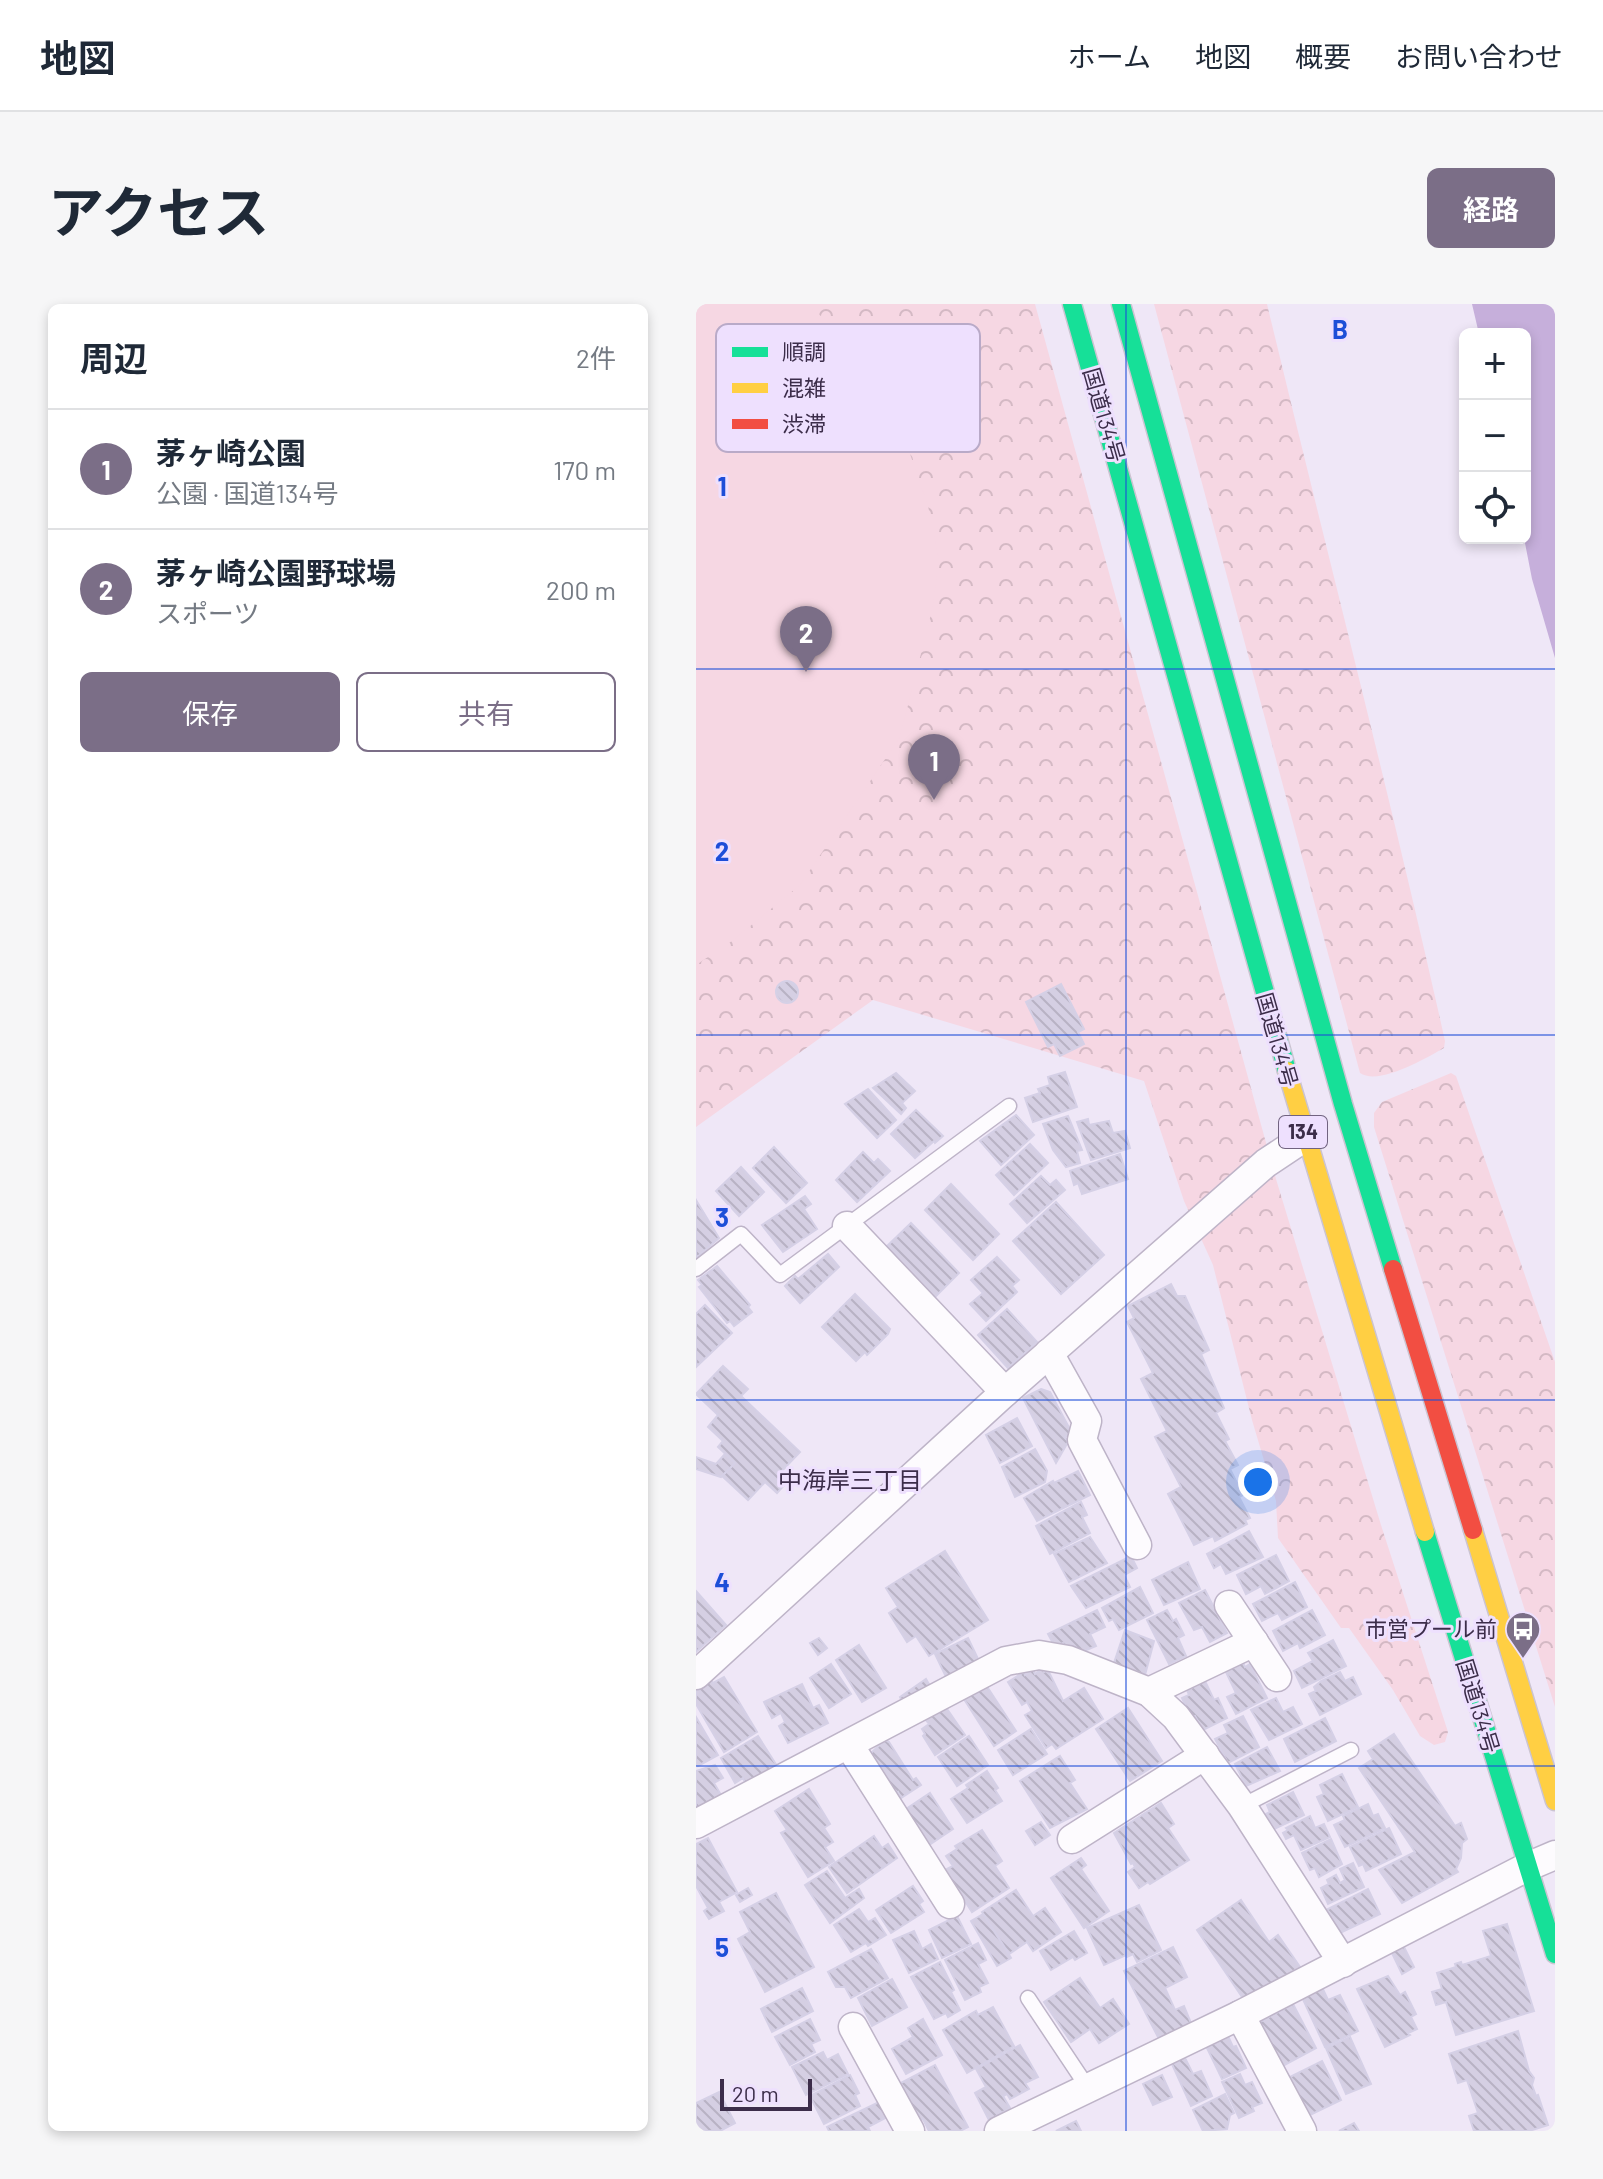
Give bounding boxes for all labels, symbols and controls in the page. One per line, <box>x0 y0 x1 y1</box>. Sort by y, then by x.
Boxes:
text: 地図 <box>40 34 116 80</box>
text: ホーム <box>1068 39 1151 73</box>
text: 地図 <box>1195 39 1251 73</box>
text: 概要 <box>1295 39 1351 73</box>
text: お問い合わせ <box>1395 39 1563 73</box>
button: 経路 <box>1427 168 1555 248</box>
text: アクセス <box>48 177 269 244</box>
text: B <box>1332 313 1348 344</box>
legend <box>716 324 980 452</box>
map controls <box>1459 328 1531 544</box>
button: + <box>1459 328 1531 400</box>
text: 周辺 <box>80 337 148 378</box>
text: 順調 <box>782 338 826 364</box>
text: 2件 <box>576 342 616 373</box>
street label: 国道134号 <box>1079 364 1131 465</box>
text: 混雑 <box>782 374 826 400</box>
button: − <box>1459 400 1531 472</box>
text: 渋滞 <box>782 410 826 436</box>
text: 茅ヶ崎公園 <box>156 434 306 470</box>
text: 1 <box>101 454 111 485</box>
text: 170 m <box>553 454 616 485</box>
text: 1 <box>717 470 727 501</box>
button: locate <box>1459 472 1531 544</box>
text: 公園 · 国道134号 <box>156 477 339 508</box>
text: 茅ヶ崎公園野球場 <box>156 554 396 590</box>
text: 2 <box>99 574 113 605</box>
text: 200 m <box>546 574 616 605</box>
text: スポーツ <box>156 597 259 628</box>
pin: 2 <box>780 606 832 672</box>
button: 保存 <box>80 672 340 752</box>
button: 共有 <box>356 672 616 752</box>
pin: 1 <box>908 734 960 800</box>
text: 2 <box>715 835 729 866</box>
street label: 国道134号 <box>1252 989 1304 1090</box>
road number: 134 <box>1279 1116 1327 1148</box>
text: 3 <box>715 1201 729 1232</box>
your location <box>1238 1462 1278 1502</box>
district label: 中海岸三丁目 <box>778 1465 922 1494</box>
text: 4 <box>714 1566 730 1597</box>
bus stop icon: 市営プール前 <box>1504 1610 1542 1660</box>
place label: 市営プール前 <box>1365 1615 1497 1641</box>
street label: 国道134号 <box>1452 1655 1506 1756</box>
text: 5 <box>715 1931 729 1962</box>
scale bar <box>720 2075 812 2111</box>
text: 20 m <box>732 2080 779 2106</box>

